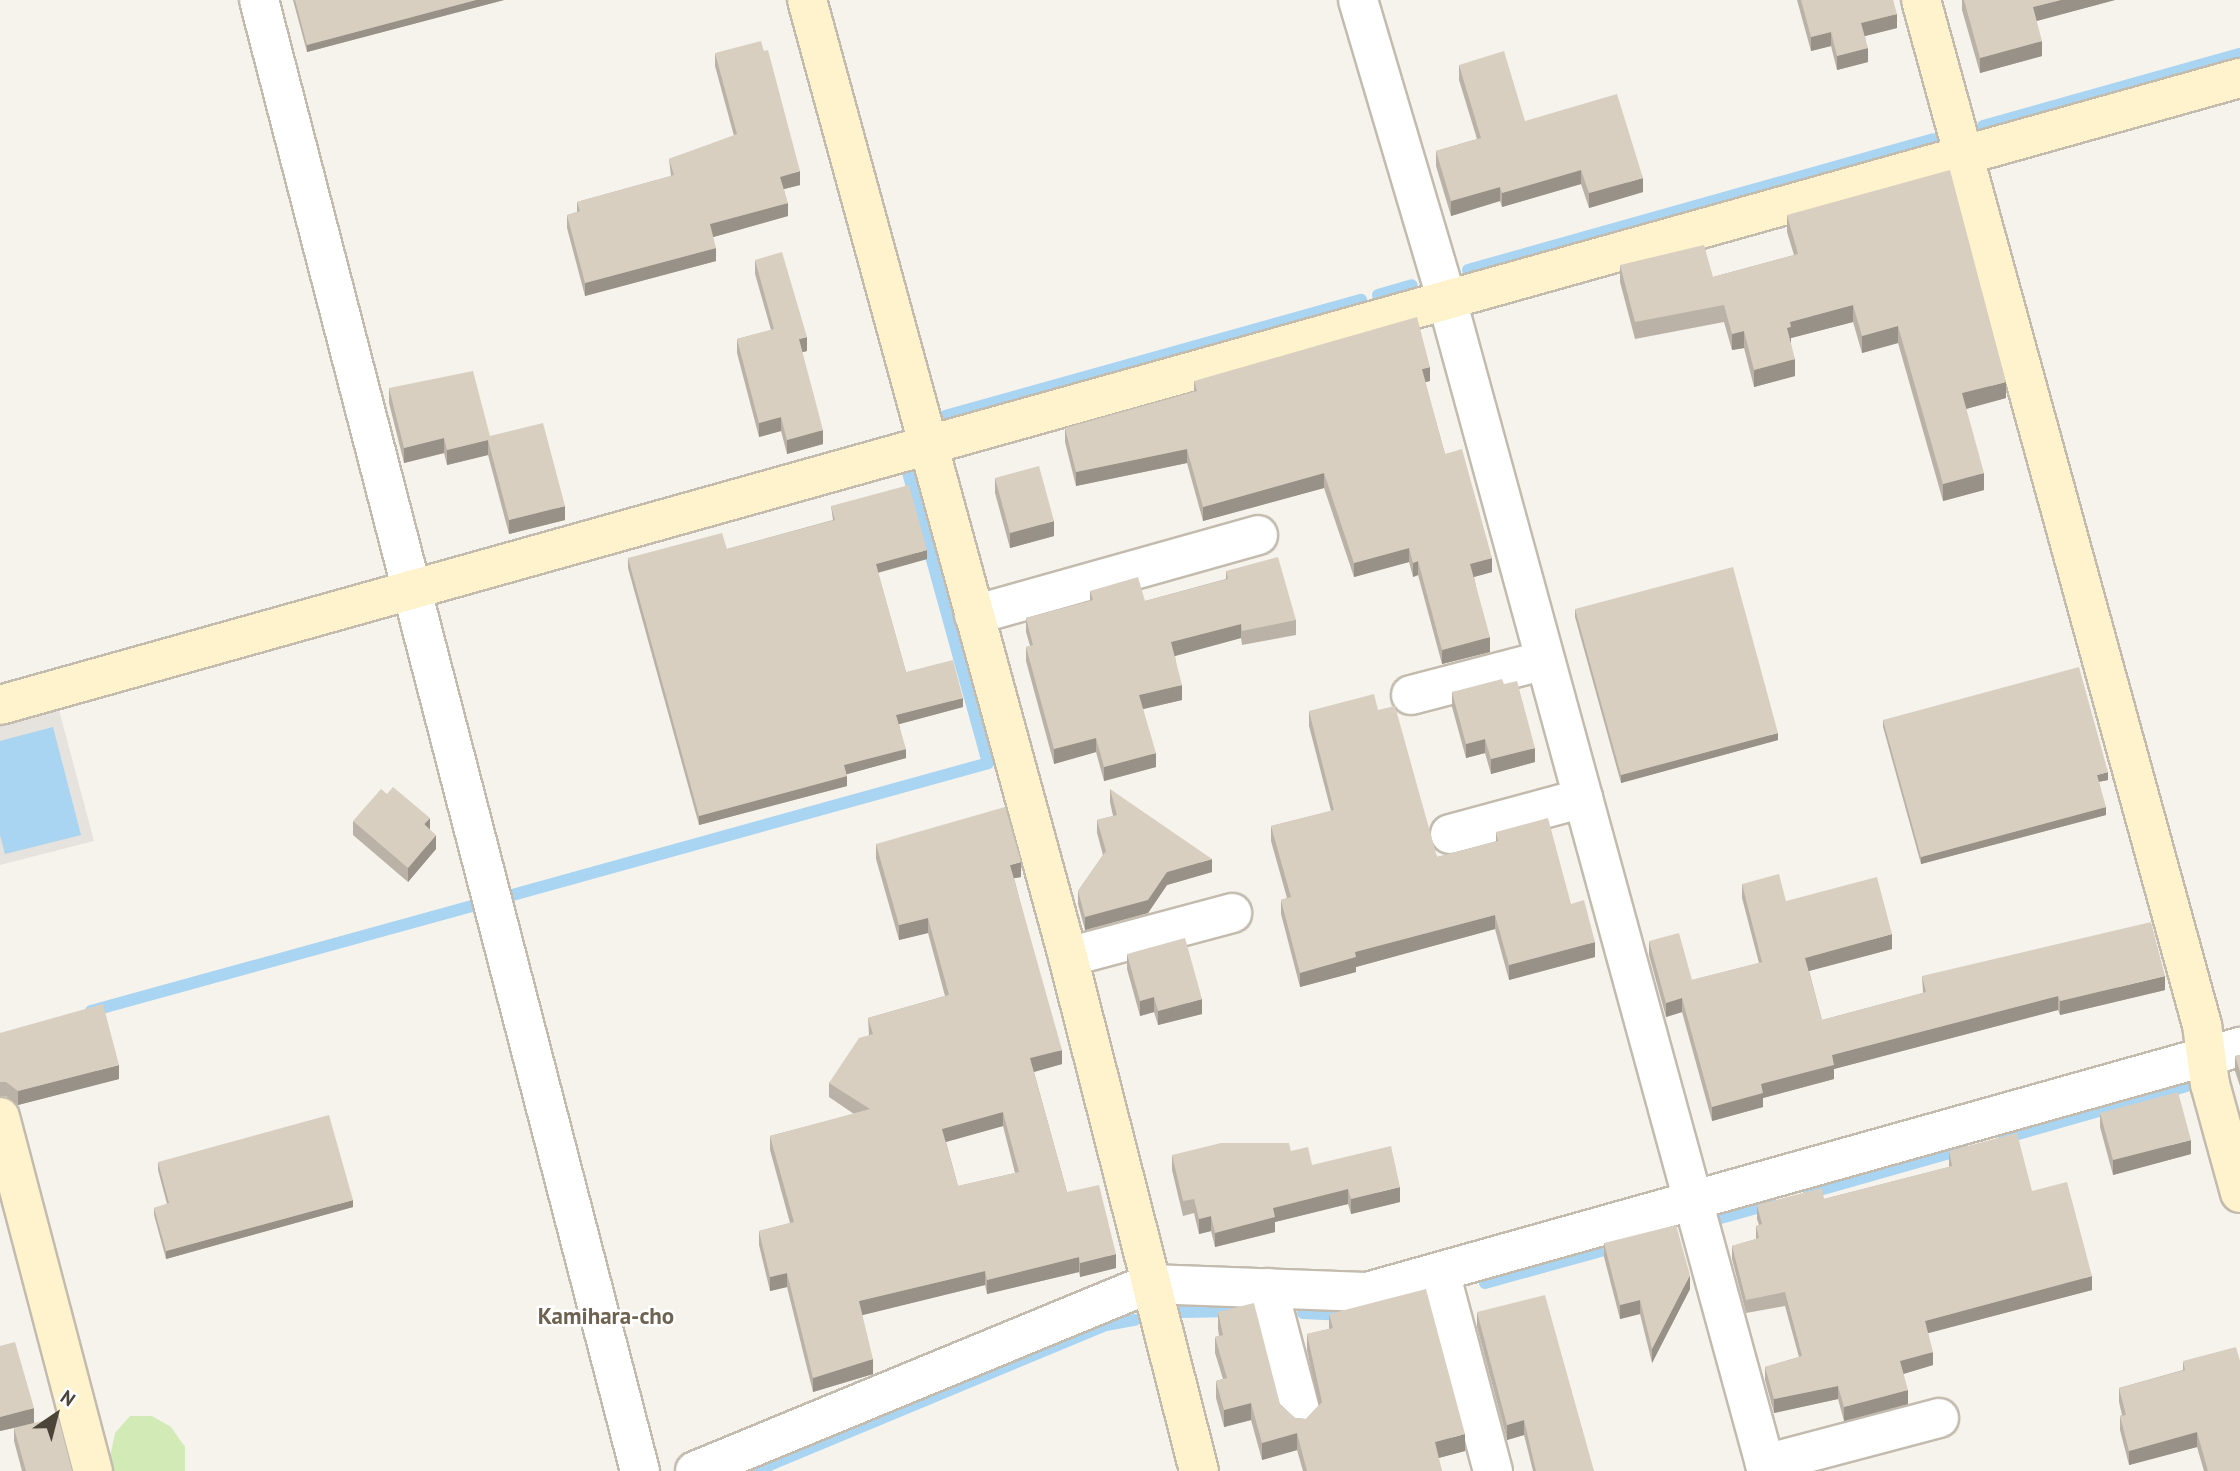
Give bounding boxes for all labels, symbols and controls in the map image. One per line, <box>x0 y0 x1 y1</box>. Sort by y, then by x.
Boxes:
district label: Kamihara-cho <box>538 1302 674 1330</box>
north arrow <box>21 1380 91 1450</box>
text: N <box>56 1384 80 1411</box>

